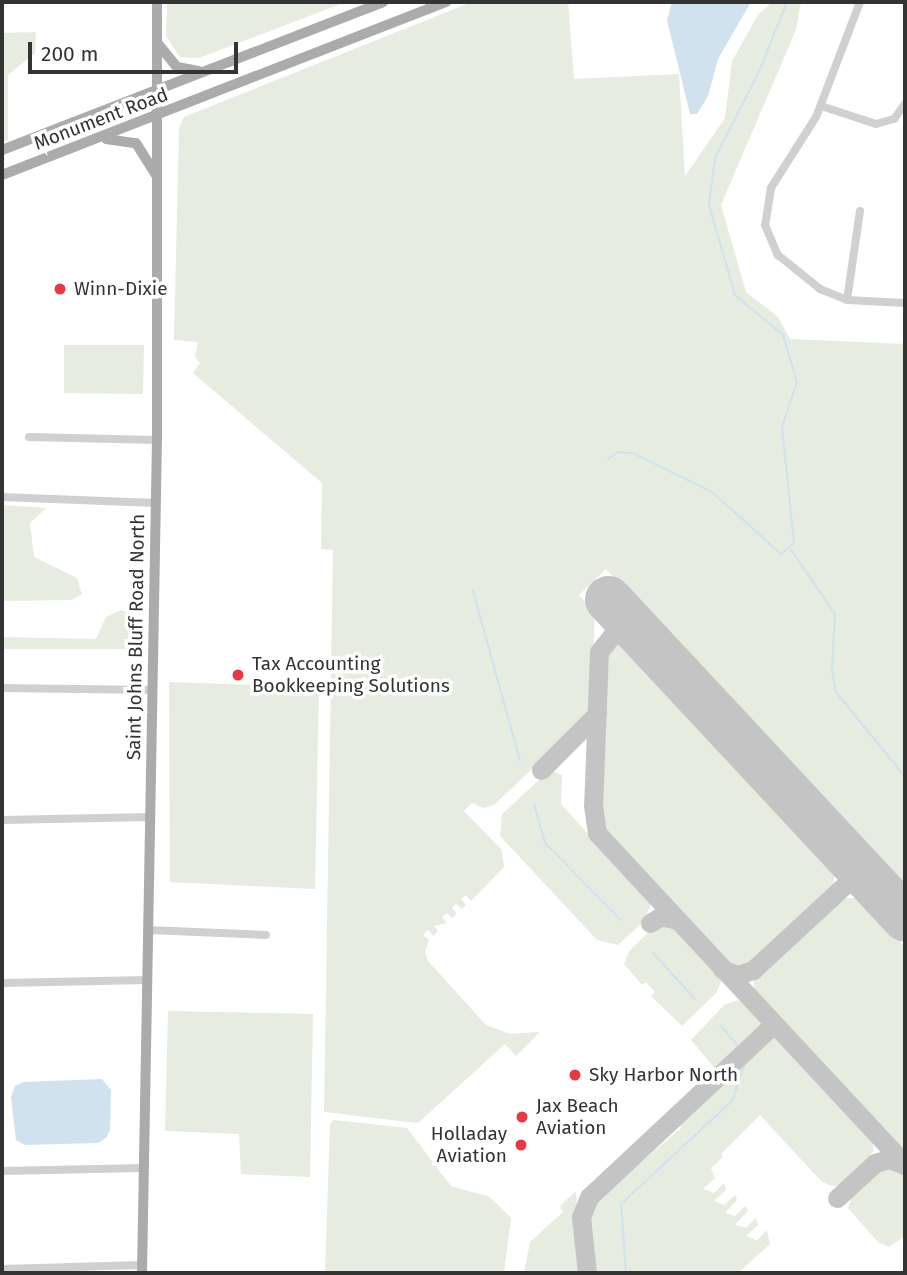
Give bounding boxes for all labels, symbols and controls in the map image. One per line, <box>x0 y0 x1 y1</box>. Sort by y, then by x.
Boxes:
scale bar <box>32 28 242 72</box>
text: 200 m <box>41 41 98 67</box>
street label: Monument Road <box>31 83 171 155</box>
place label: Winn-Dixie <box>74 278 167 300</box>
marker: Winn-Dixie <box>52 281 68 297</box>
street label: Saint Johns Bluff Road North <box>122 514 150 760</box>
place label: Tax Accounting Bookkeeping Solutions <box>252 653 450 697</box>
marker: Tax Accounting Bookkeeping Solutions <box>230 667 246 683</box>
place label: Sky Harbor North <box>589 1064 738 1086</box>
marker: Sky Harbor North <box>567 1067 583 1083</box>
place label: Jax Beach Aviation <box>536 1095 619 1139</box>
marker: Jax Beach Aviation <box>514 1109 530 1125</box>
place label: Holladay Aviation <box>431 1123 507 1167</box>
marker: Holladay Aviation <box>513 1137 529 1153</box>

